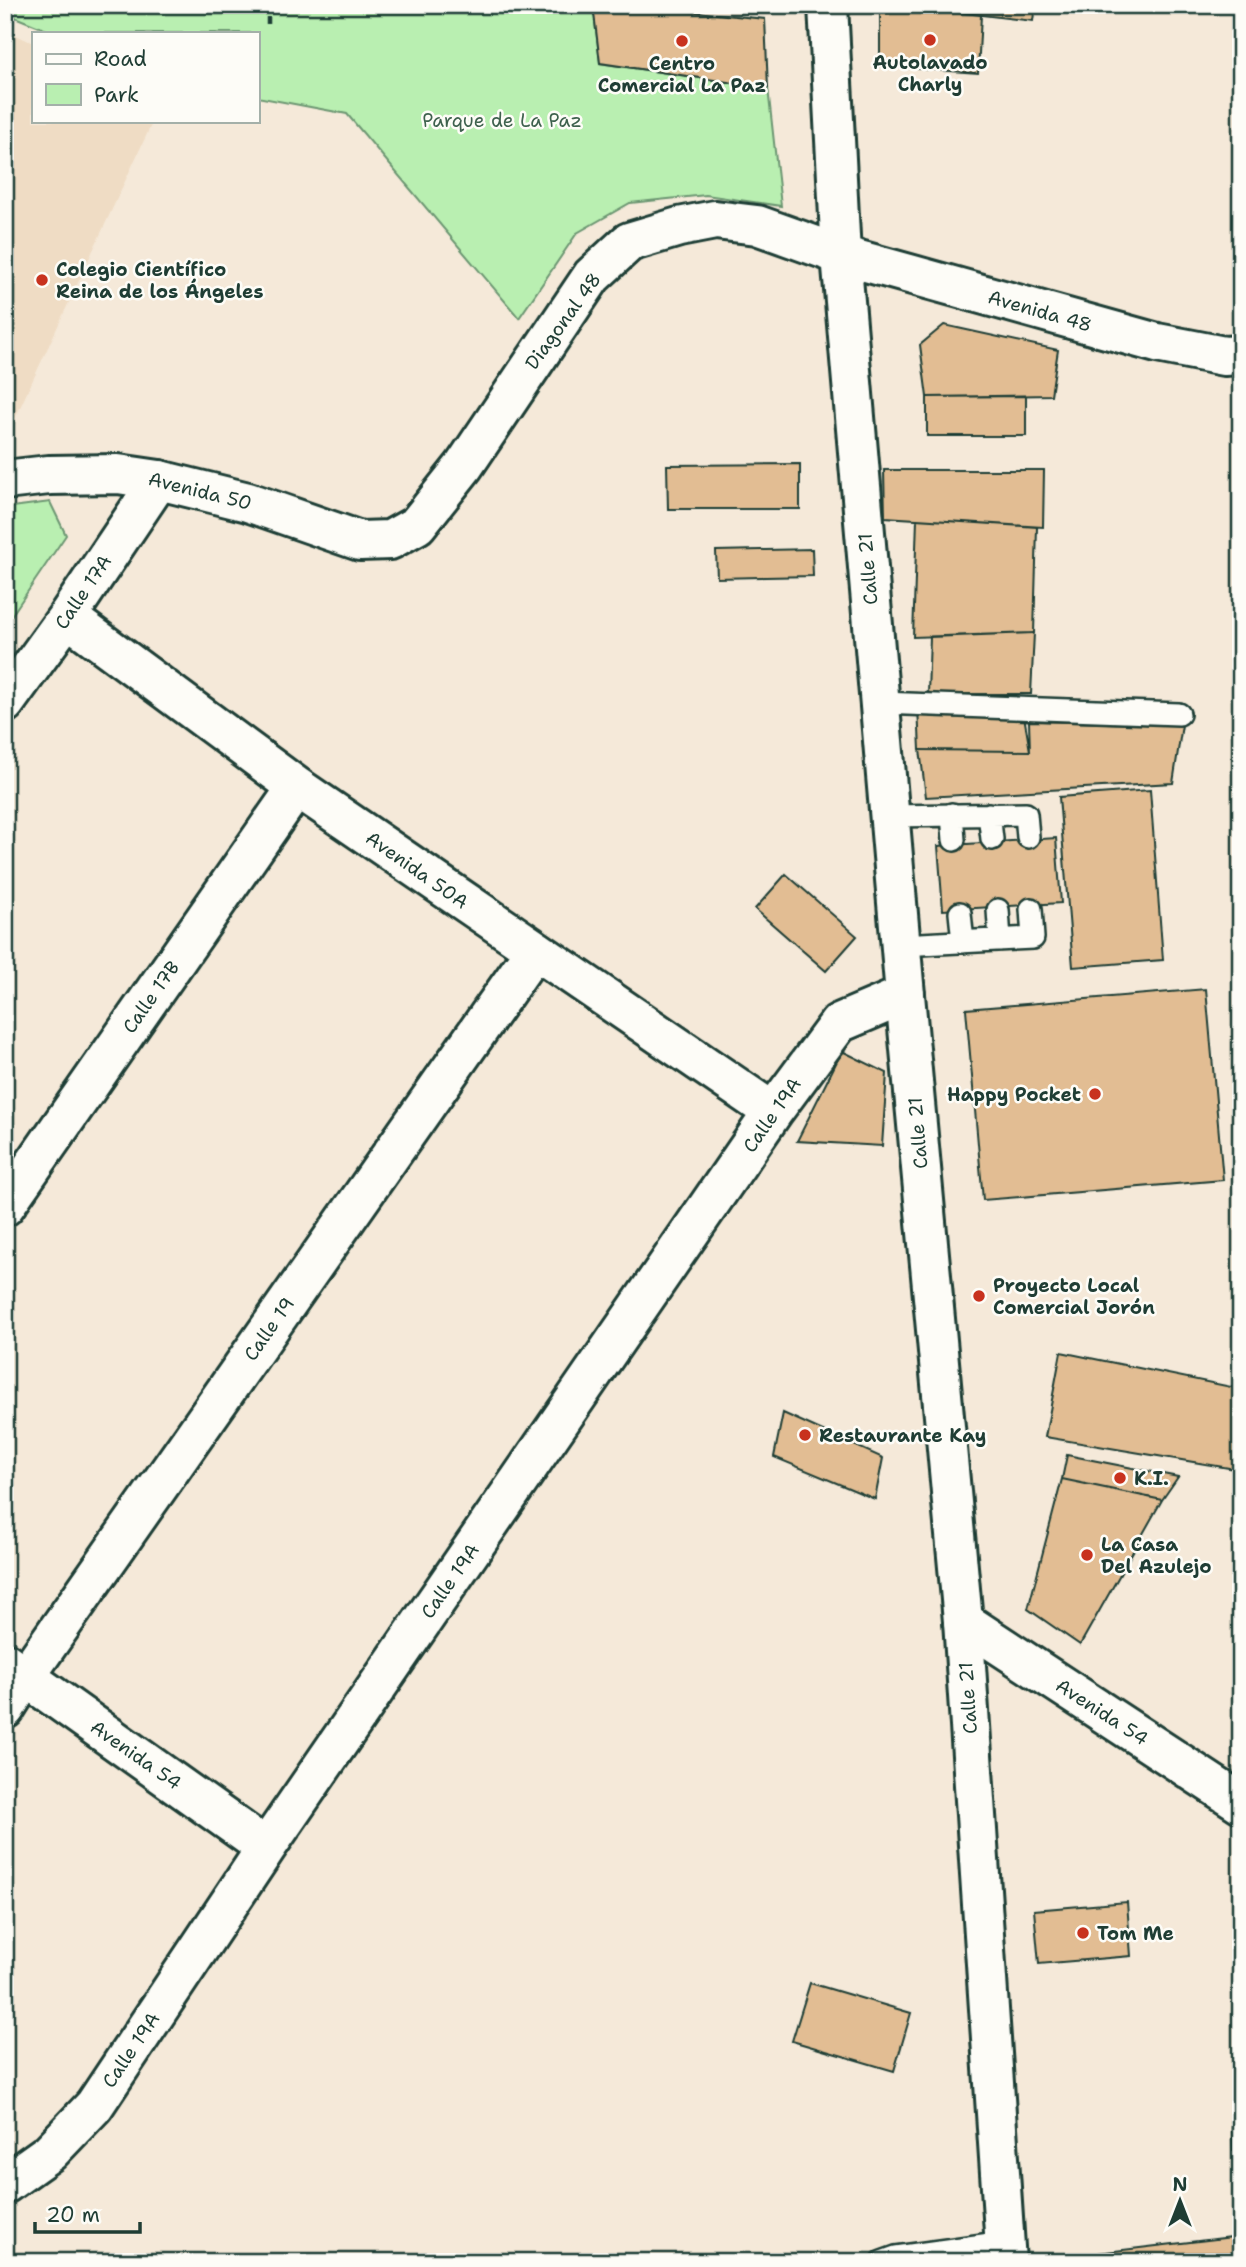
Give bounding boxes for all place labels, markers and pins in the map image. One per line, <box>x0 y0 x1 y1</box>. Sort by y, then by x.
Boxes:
marker: Autolavado Charly <box>922 32 938 48</box>
marker: Centro Comercial La Paz <box>674 33 690 49</box>
place label: Autolavado Charly <box>872 50 988 97</box>
place label: Centro Comercial La Paz <box>598 51 766 98</box>
place label: Colegio Científico Reina de los Ángeles <box>56 257 263 304</box>
marker: Colegio Científico Reina de los Ángeles <box>34 272 50 288</box>
place label: Happy Pocket <box>947 1082 1081 1107</box>
marker: Happy Pocket <box>1087 1086 1103 1102</box>
place label: Proyecto Local Comercial Jorón <box>993 1273 1155 1320</box>
marker: Proyecto Local Comercial Jorón <box>971 1288 987 1304</box>
place label: Restaurante Kay <box>819 1423 986 1448</box>
marker: Restaurante Kay <box>797 1427 813 1443</box>
place label: K.I. <box>1134 1466 1169 1491</box>
marker: K.I. <box>1112 1470 1128 1486</box>
place label: La Casa Del Azulejo <box>1101 1532 1212 1579</box>
marker: La Casa Del Azulejo <box>1079 1547 1095 1563</box>
place label: Tom Me <box>1097 1921 1174 1946</box>
marker: Tom Me <box>1075 1925 1091 1941</box>

